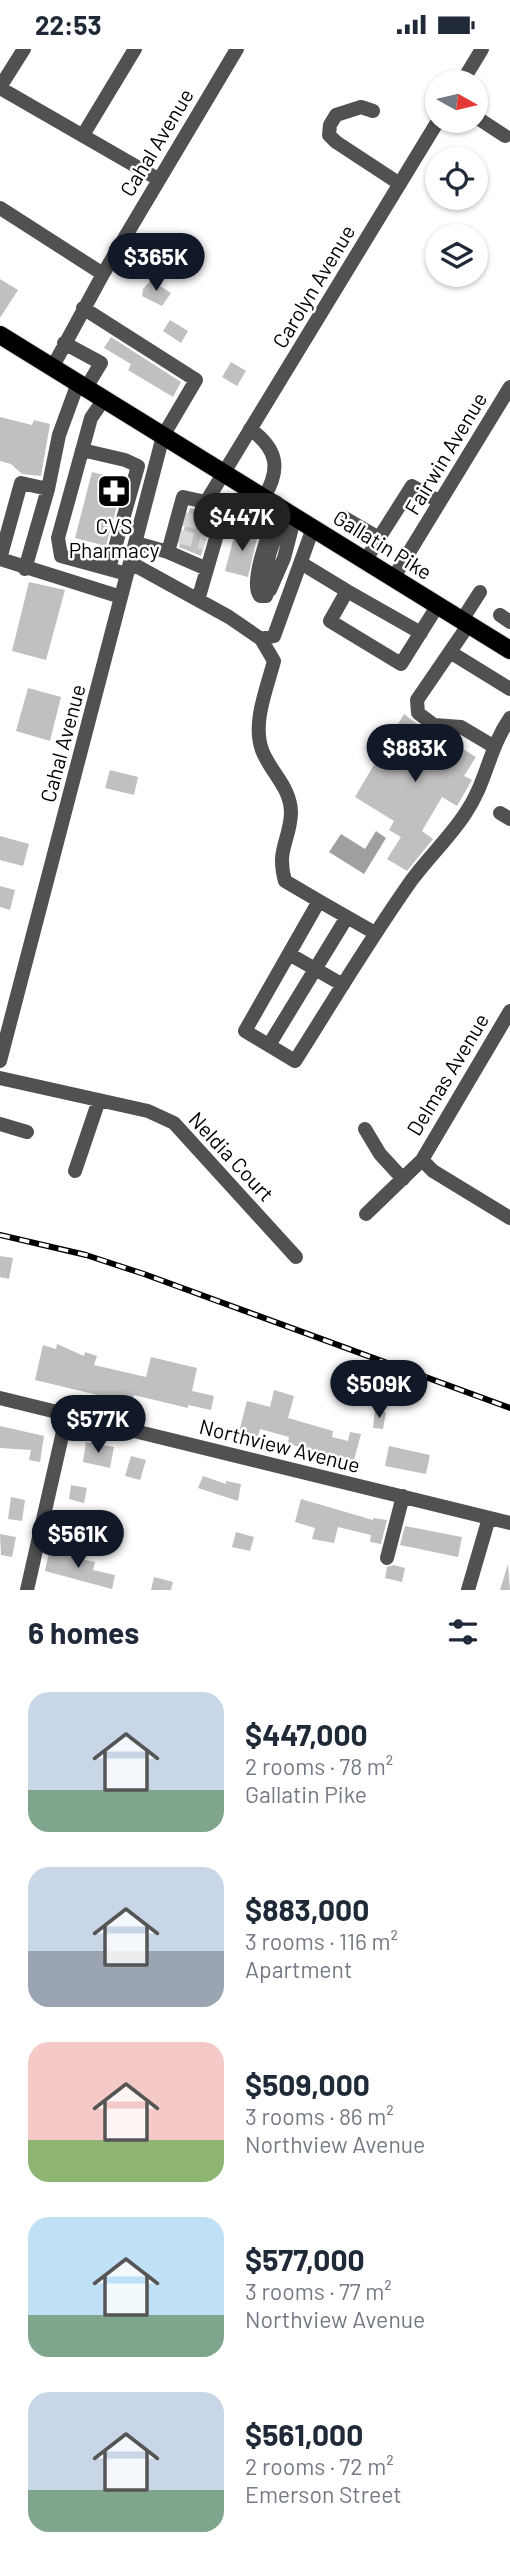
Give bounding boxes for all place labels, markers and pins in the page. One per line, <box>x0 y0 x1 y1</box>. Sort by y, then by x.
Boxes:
pin: $365K <box>107 233 205 293</box>
pharmacy icon: CVS Pharmacy <box>95 472 133 510</box>
pin: $447K <box>193 493 291 553</box>
place label: CVS Pharmacy <box>69 513 160 562</box>
pin: $883K <box>366 725 464 784</box>
pin: $509K <box>330 1361 428 1420</box>
pin: $577K <box>49 1395 147 1455</box>
pin: $561K <box>29 1511 127 1570</box>

